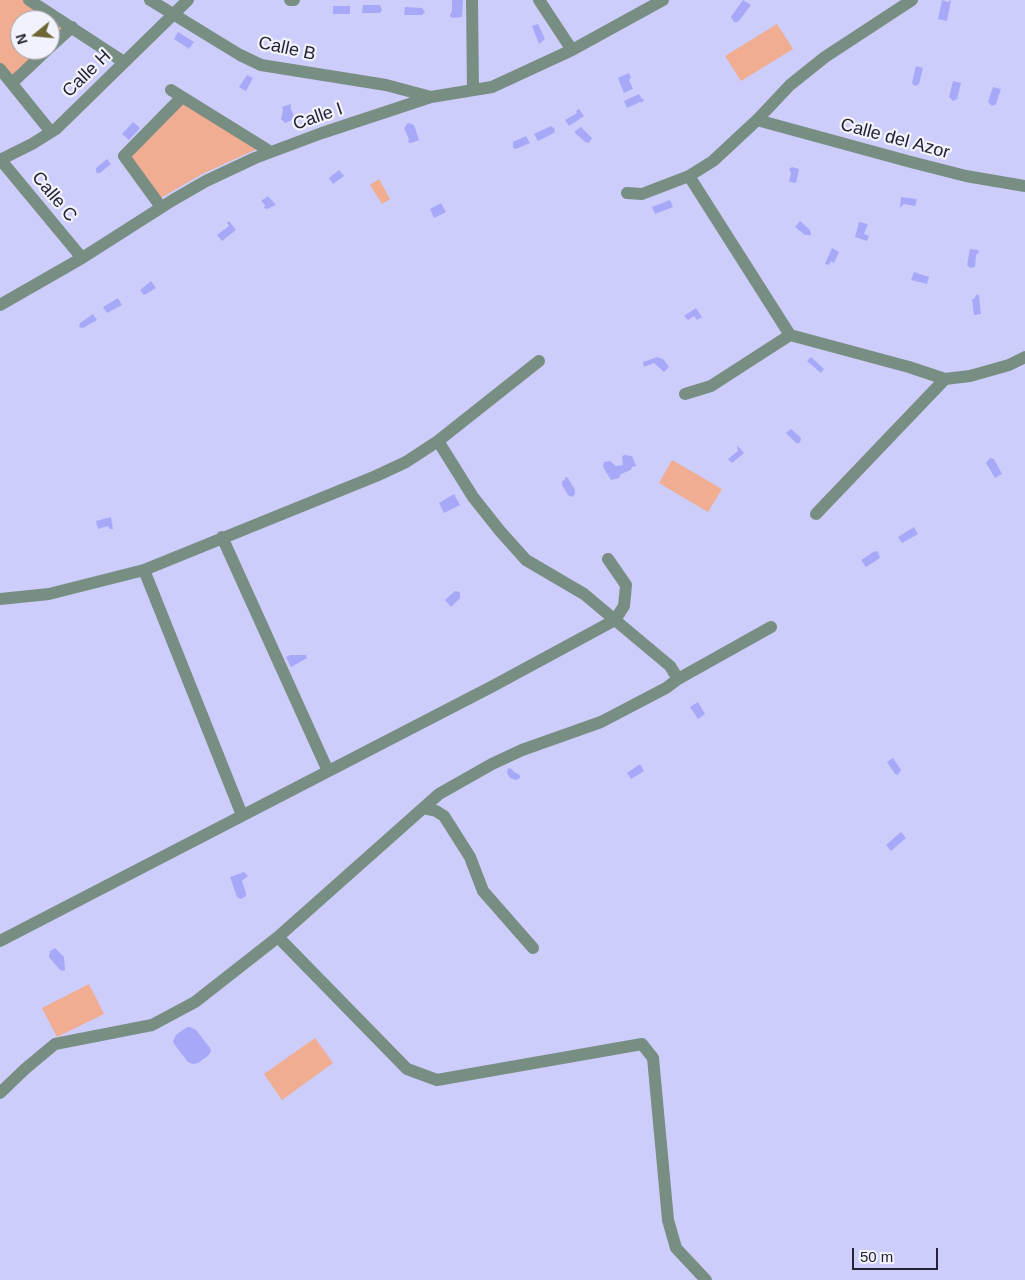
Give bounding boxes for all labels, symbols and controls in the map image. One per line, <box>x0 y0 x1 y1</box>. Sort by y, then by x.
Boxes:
north arrow <box>10 10 60 60</box>
text: N <box>12 32 31 46</box>
street label: Calle B <box>256 32 318 66</box>
street label: Calle H <box>58 46 116 102</box>
street label: Calle I <box>290 98 346 136</box>
street label: Calle del Azor <box>838 114 952 164</box>
street label: Calle C <box>27 167 81 227</box>
scale bar <box>855 1238 941 1270</box>
text: 50 m <box>860 1248 893 1265</box>

